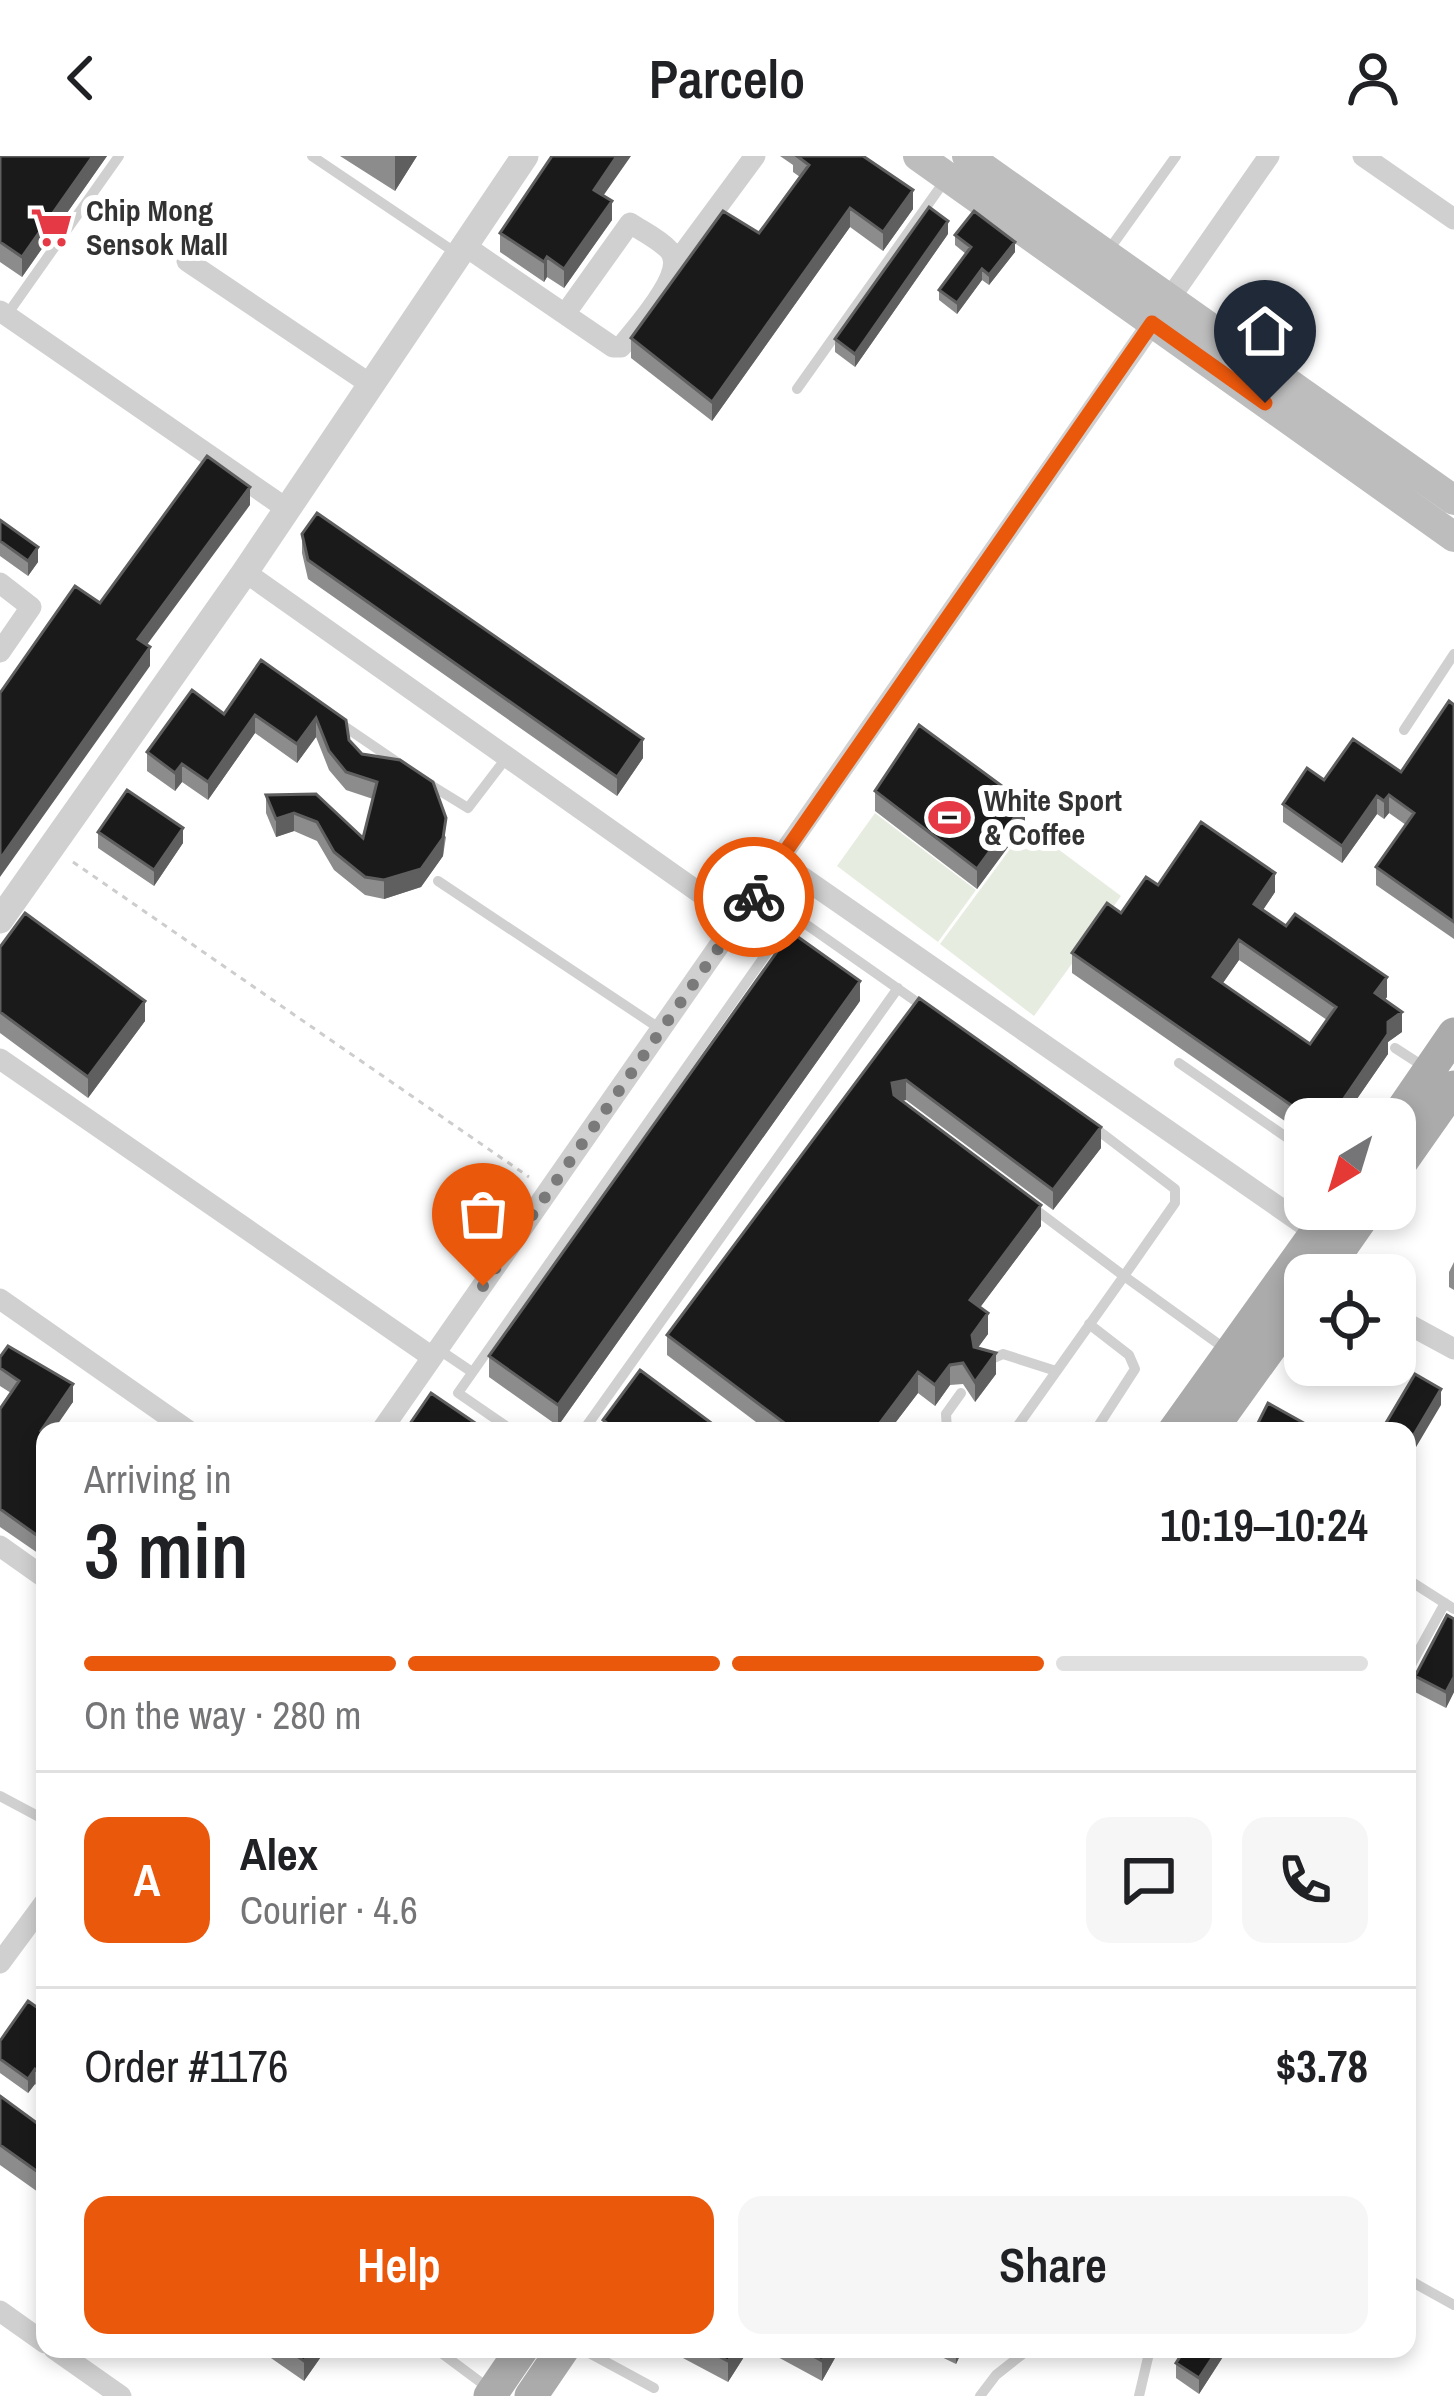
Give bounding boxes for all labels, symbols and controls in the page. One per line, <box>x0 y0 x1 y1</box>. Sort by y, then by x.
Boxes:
text: Parcelo <box>649 42 805 115</box>
icon: back <box>48 45 114 111</box>
icon: person <box>1340 45 1406 111</box>
place label: Chip Mong Sensok Mall <box>86 190 228 264</box>
supermarket icon: Chip Mong Sensok Mall <box>29 205 75 251</box>
pin <box>1214 280 1316 403</box>
icon: home <box>1232 298 1298 364</box>
place label: White Sport & Coffee <box>984 780 1122 854</box>
sports icon: White Sport & Coffee <box>927 795 973 841</box>
courier <box>694 837 814 957</box>
icon: bike <box>721 864 787 930</box>
north arrow <box>1284 1098 1416 1230</box>
map controls <box>1284 1098 1416 1386</box>
pin <box>432 1163 534 1286</box>
icon: bag <box>450 1181 516 1247</box>
button: locate <box>1284 1254 1416 1386</box>
text: Arriving in <box>84 1453 232 1505</box>
text: 10:19–10:24 <box>1160 1494 1368 1555</box>
text: 3 min <box>84 1497 249 1602</box>
text: On the way · 280 m <box>84 1689 361 1741</box>
button: chat <box>1086 1817 1212 1943</box>
button: phone <box>1242 1817 1368 1943</box>
text: Alex <box>240 1823 318 1884</box>
text: A <box>134 1849 160 1910</box>
text: Courier · 4.6 <box>240 1884 418 1936</box>
text: Order #1176 <box>84 2035 288 2096</box>
text: $3.78 <box>1276 2035 1368 2096</box>
button: Help <box>84 2196 714 2334</box>
button: Share <box>738 2196 1368 2334</box>

